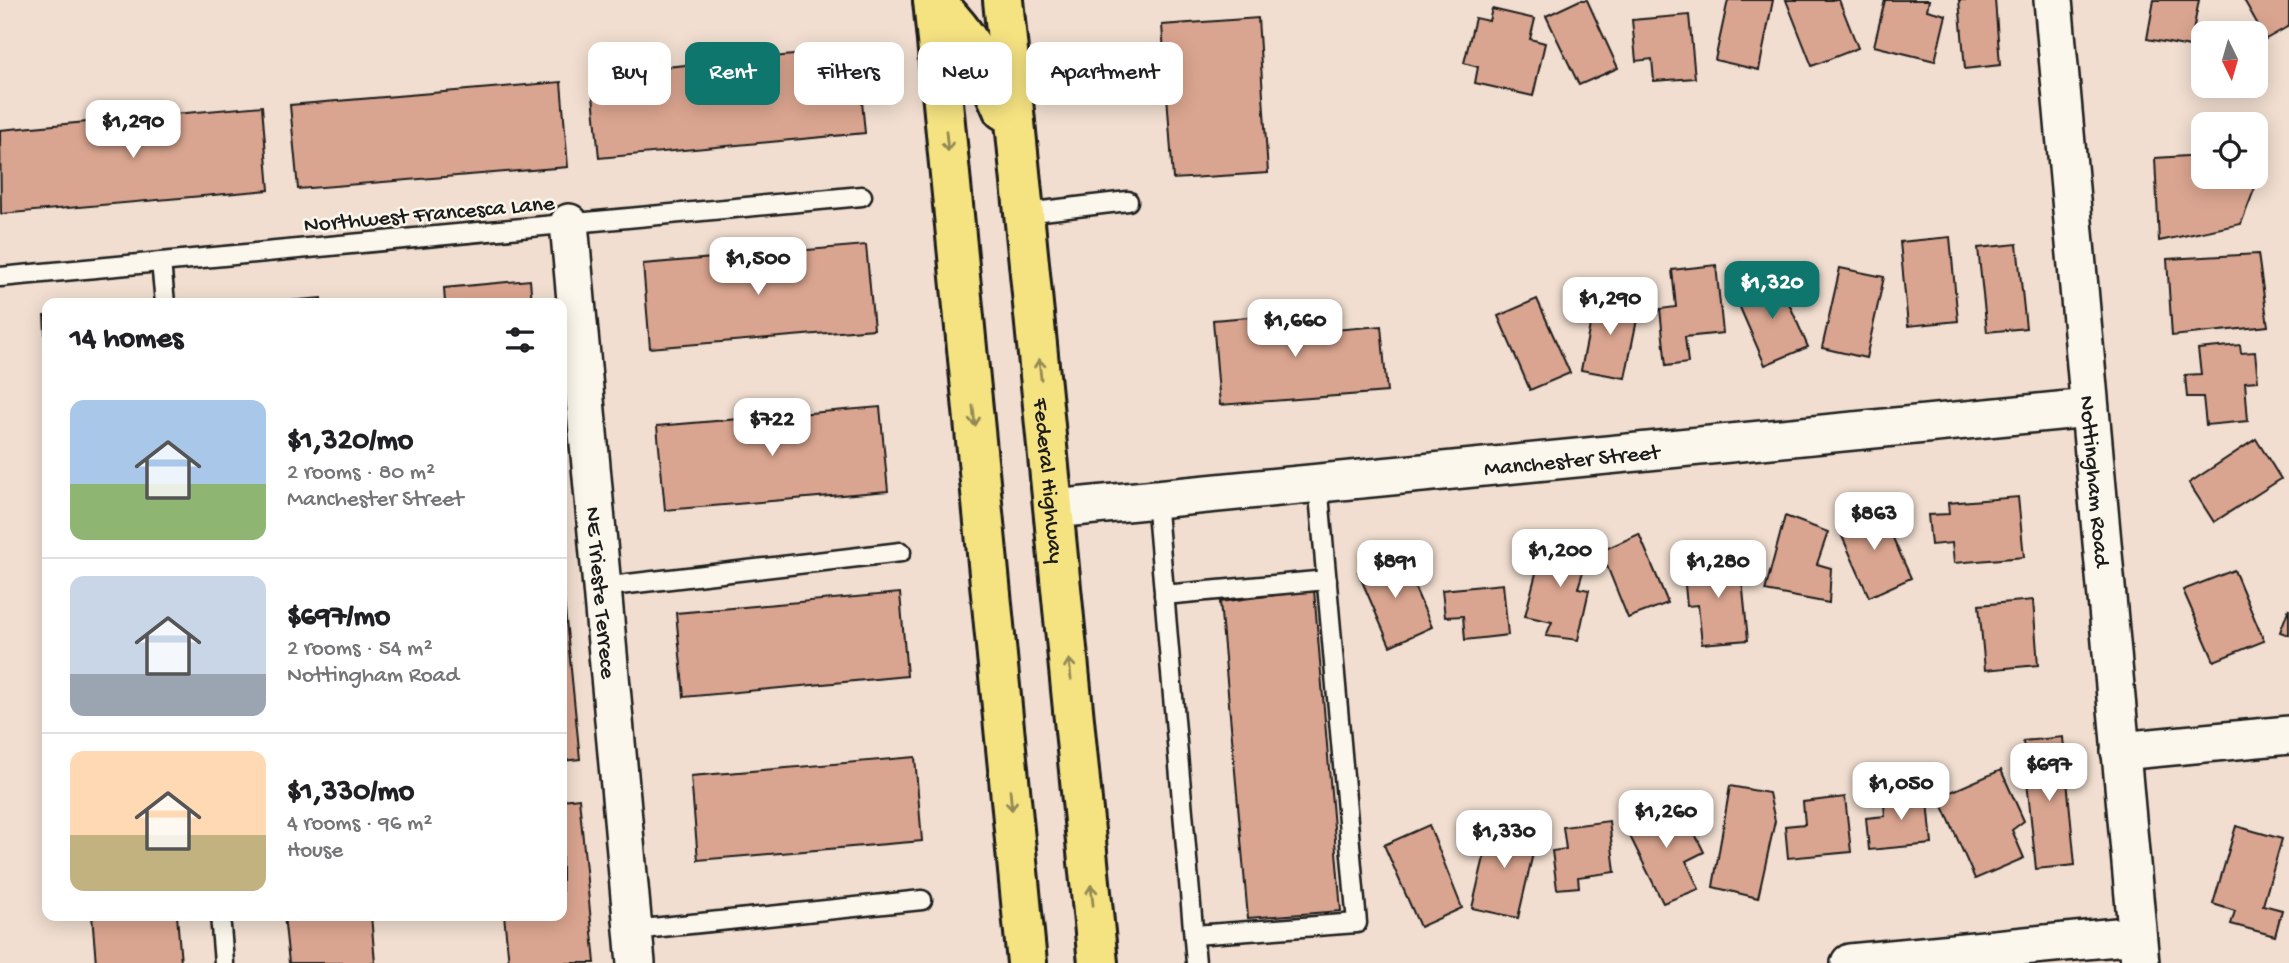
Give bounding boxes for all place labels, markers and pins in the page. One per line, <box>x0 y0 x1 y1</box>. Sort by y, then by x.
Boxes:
pin: $1,290 <box>76 100 190 160</box>
pin: $1,500 <box>701 238 815 297</box>
pin: $1,320 <box>1715 262 1829 321</box>
pin: $1,290 <box>1553 278 1667 337</box>
pin: $1,660 <box>1238 300 1352 359</box>
pin: $722 <box>731 398 813 458</box>
pin: $863 <box>1833 492 1915 552</box>
pin: $1,200 <box>1503 530 1617 589</box>
pin: $891 <box>1354 540 1436 600</box>
pin: $1,280 <box>1661 540 1775 600</box>
pin: $697 <box>2008 744 2090 803</box>
pin: $1,050 <box>1844 762 1958 822</box>
pin: $1,260 <box>1609 790 1723 850</box>
pin: $1,330 <box>1447 810 1561 870</box>

